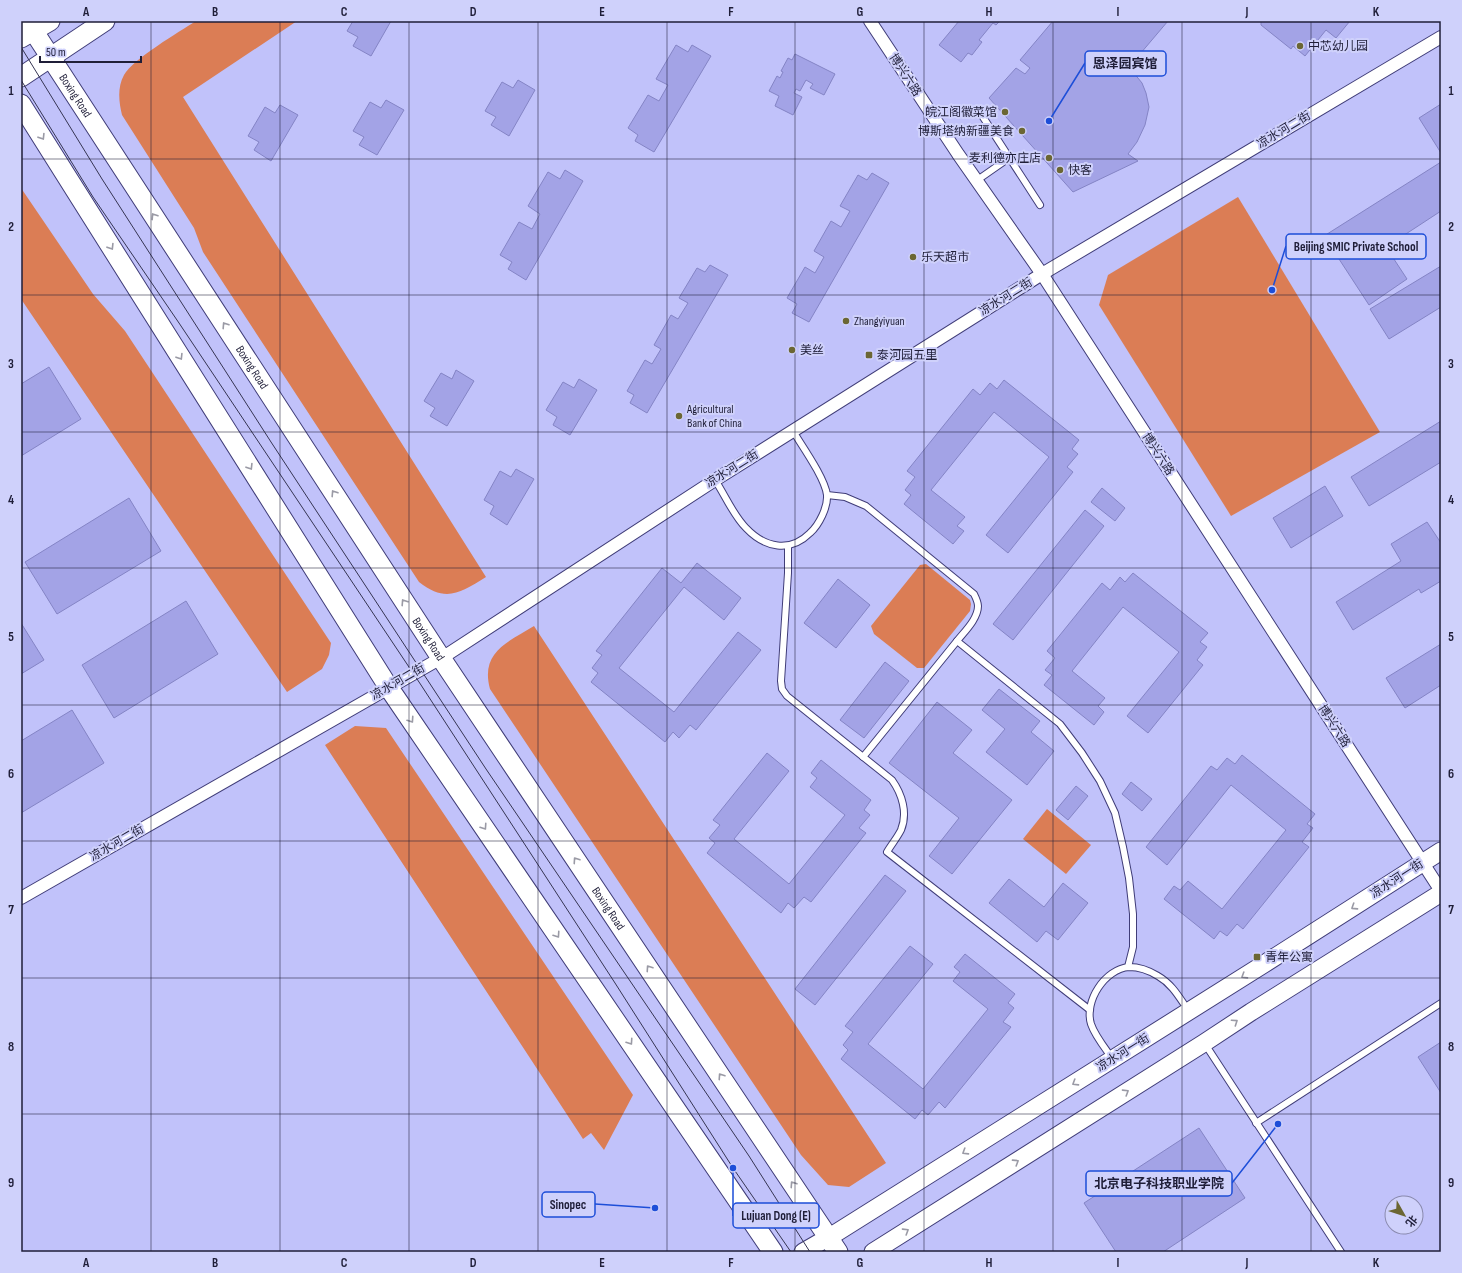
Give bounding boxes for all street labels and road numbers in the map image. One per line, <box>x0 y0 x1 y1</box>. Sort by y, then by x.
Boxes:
street label: 博兴六路 <box>886 51 924 99</box>
street label: Boxing Road <box>56 71 95 120</box>
street label: 凉水河二街 <box>1254 108 1314 152</box>
street label: 凉水河二街 <box>977 275 1035 319</box>
street label: Boxing Road <box>232 343 272 392</box>
street label: 博兴六路 <box>1139 430 1177 478</box>
street label: 凉水河二街 <box>703 447 761 491</box>
street label: Boxing Road <box>409 614 448 664</box>
street label: 凉水河二街 <box>368 661 428 703</box>
street label: 博兴六路 <box>1315 702 1353 750</box>
street label: 凉水河二街 <box>87 822 147 864</box>
street label: 凉水河一街 <box>1368 856 1426 902</box>
street label: Boxing Road <box>589 884 628 933</box>
street label: 凉水河一街 <box>1094 1031 1152 1075</box>

